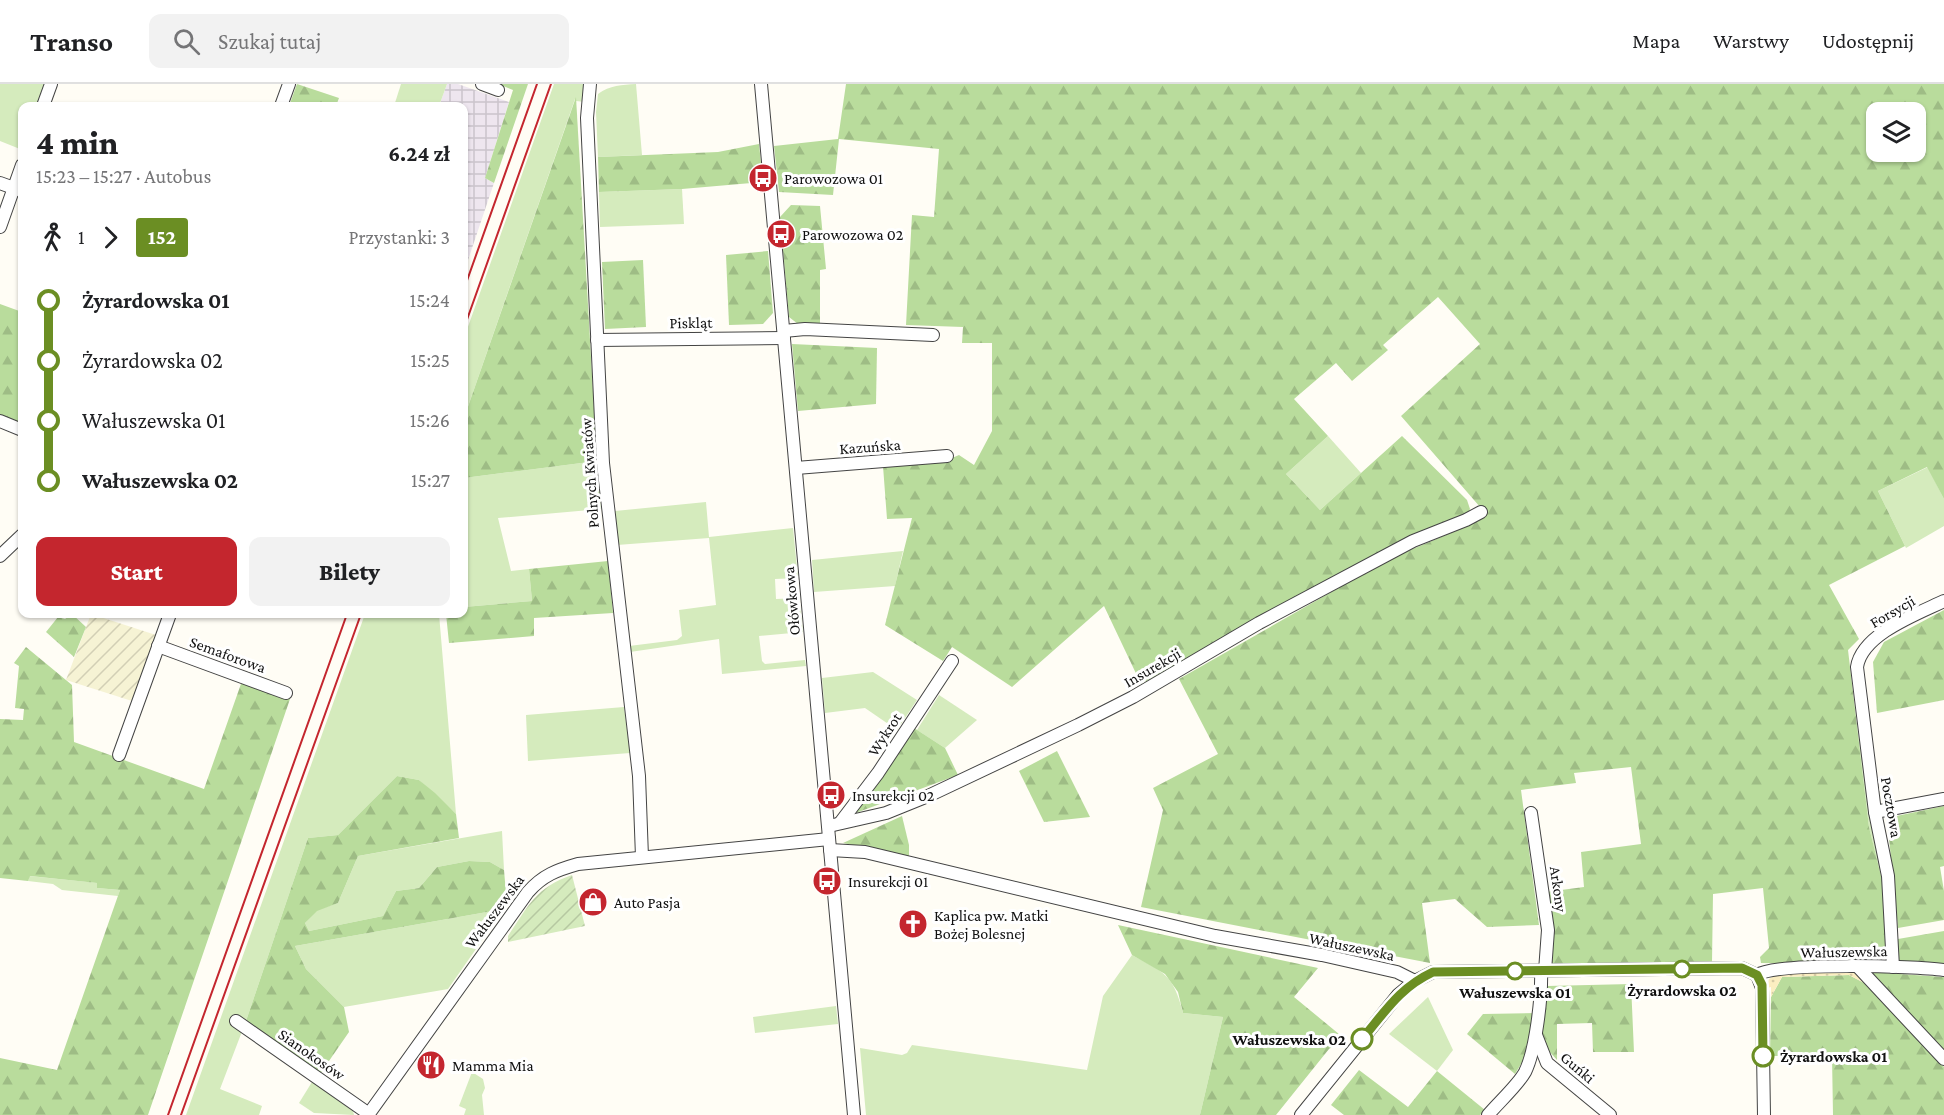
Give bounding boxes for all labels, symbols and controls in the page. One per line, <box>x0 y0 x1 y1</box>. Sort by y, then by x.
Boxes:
search box <box>149 14 569 68</box>
icon: search <box>170 25 203 58</box>
text: Transo <box>30 26 113 57</box>
text: Szukaj tutaj <box>218 29 321 54</box>
text: Mapa <box>1632 29 1680 53</box>
text: Warstwy <box>1713 29 1789 53</box>
text: Udostępnij <box>1822 29 1914 53</box>
map controls <box>1866 102 1926 162</box>
button: layers <box>1866 102 1926 162</box>
text: 4 min <box>36 124 118 161</box>
text: 6.24 zł <box>388 141 450 166</box>
bus stop icon: Parowozowa 01 <box>747 162 779 194</box>
text: 15:23 – 15:27 · Autobus <box>36 165 211 187</box>
place label: Parowozowa 01 <box>784 170 883 187</box>
bus stop icon: Parowozowa 02 <box>765 218 797 250</box>
icon: walk <box>36 221 69 254</box>
icon: forward <box>94 221 127 254</box>
text: 152 <box>148 225 176 249</box>
text: 1 <box>78 226 85 248</box>
text: Przystanki: 3 <box>349 226 450 248</box>
place label: Parowozowa 02 <box>802 226 904 243</box>
text: Żyrardowska 01 <box>82 288 230 313</box>
text: 15:24 <box>410 289 450 311</box>
street label: Piskląt <box>669 314 713 332</box>
text: Żyrardowska 02 <box>82 348 223 373</box>
text: 15:25 <box>410 349 450 371</box>
text: Wałuszewska 01 <box>82 408 226 433</box>
text: 15:26 <box>410 409 450 431</box>
street label: Polnych Kwiatów <box>577 417 603 529</box>
street label: Kazuńska <box>839 436 902 457</box>
text: Wałuszewska 02 <box>82 468 238 493</box>
text: 15:27 <box>411 469 450 491</box>
button: Start <box>36 537 237 606</box>
button: Bilety <box>249 537 450 606</box>
street label: Ołówkowa <box>780 565 803 636</box>
street label: Forsycji <box>1867 592 1918 632</box>
street label: Semaforowa <box>187 633 269 676</box>
street label: Insurekcji <box>1121 644 1184 691</box>
street label: Wykrot <box>864 709 906 760</box>
street label: Pocztowa <box>1878 775 1905 839</box>
bus stop icon: Insurekcji 02 <box>815 779 847 811</box>
place label: Insurekcji 02 <box>852 787 935 805</box>
bus stop icon: Insurekcji 01 <box>811 865 843 897</box>
street label: Arkony <box>1546 865 1570 914</box>
street label: Wałuszewska <box>461 871 528 951</box>
place label: Insurekcji 01 <box>848 873 928 891</box>
shop icon: Auto Pasja <box>577 886 609 918</box>
place label: Auto Pasja <box>614 894 681 912</box>
place label: Kaplica pw. Matki Bożej Bolesnej <box>934 907 1048 943</box>
church icon: Kaplica pw. Matki Bożej Bolesnej <box>897 908 929 940</box>
street label: Wałuszewska <box>1308 929 1397 964</box>
street label: Wałuszewska <box>1800 942 1888 961</box>
marker: Żyrardowska 02 <box>1673 960 1691 978</box>
marker: Wałuszewska 01 <box>1506 962 1524 980</box>
place label: Żyrardowska 02 <box>1627 982 1737 999</box>
place label: Wałuszewska 01 <box>1458 984 1571 1001</box>
street label: Sianokosów <box>275 1025 348 1084</box>
marker: Wałuszewska 02 <box>1351 1028 1373 1050</box>
place label: Wałuszewska 02 <box>1232 1031 1346 1048</box>
marker: Żyrardowska 01 <box>1752 1045 1774 1067</box>
street label: Guńki <box>1557 1048 1598 1086</box>
place label: Żyrardowska 01 <box>1780 1048 1887 1065</box>
restaurant icon: Mamma Mia <box>415 1049 447 1081</box>
place label: Mamma Mia <box>452 1057 534 1074</box>

